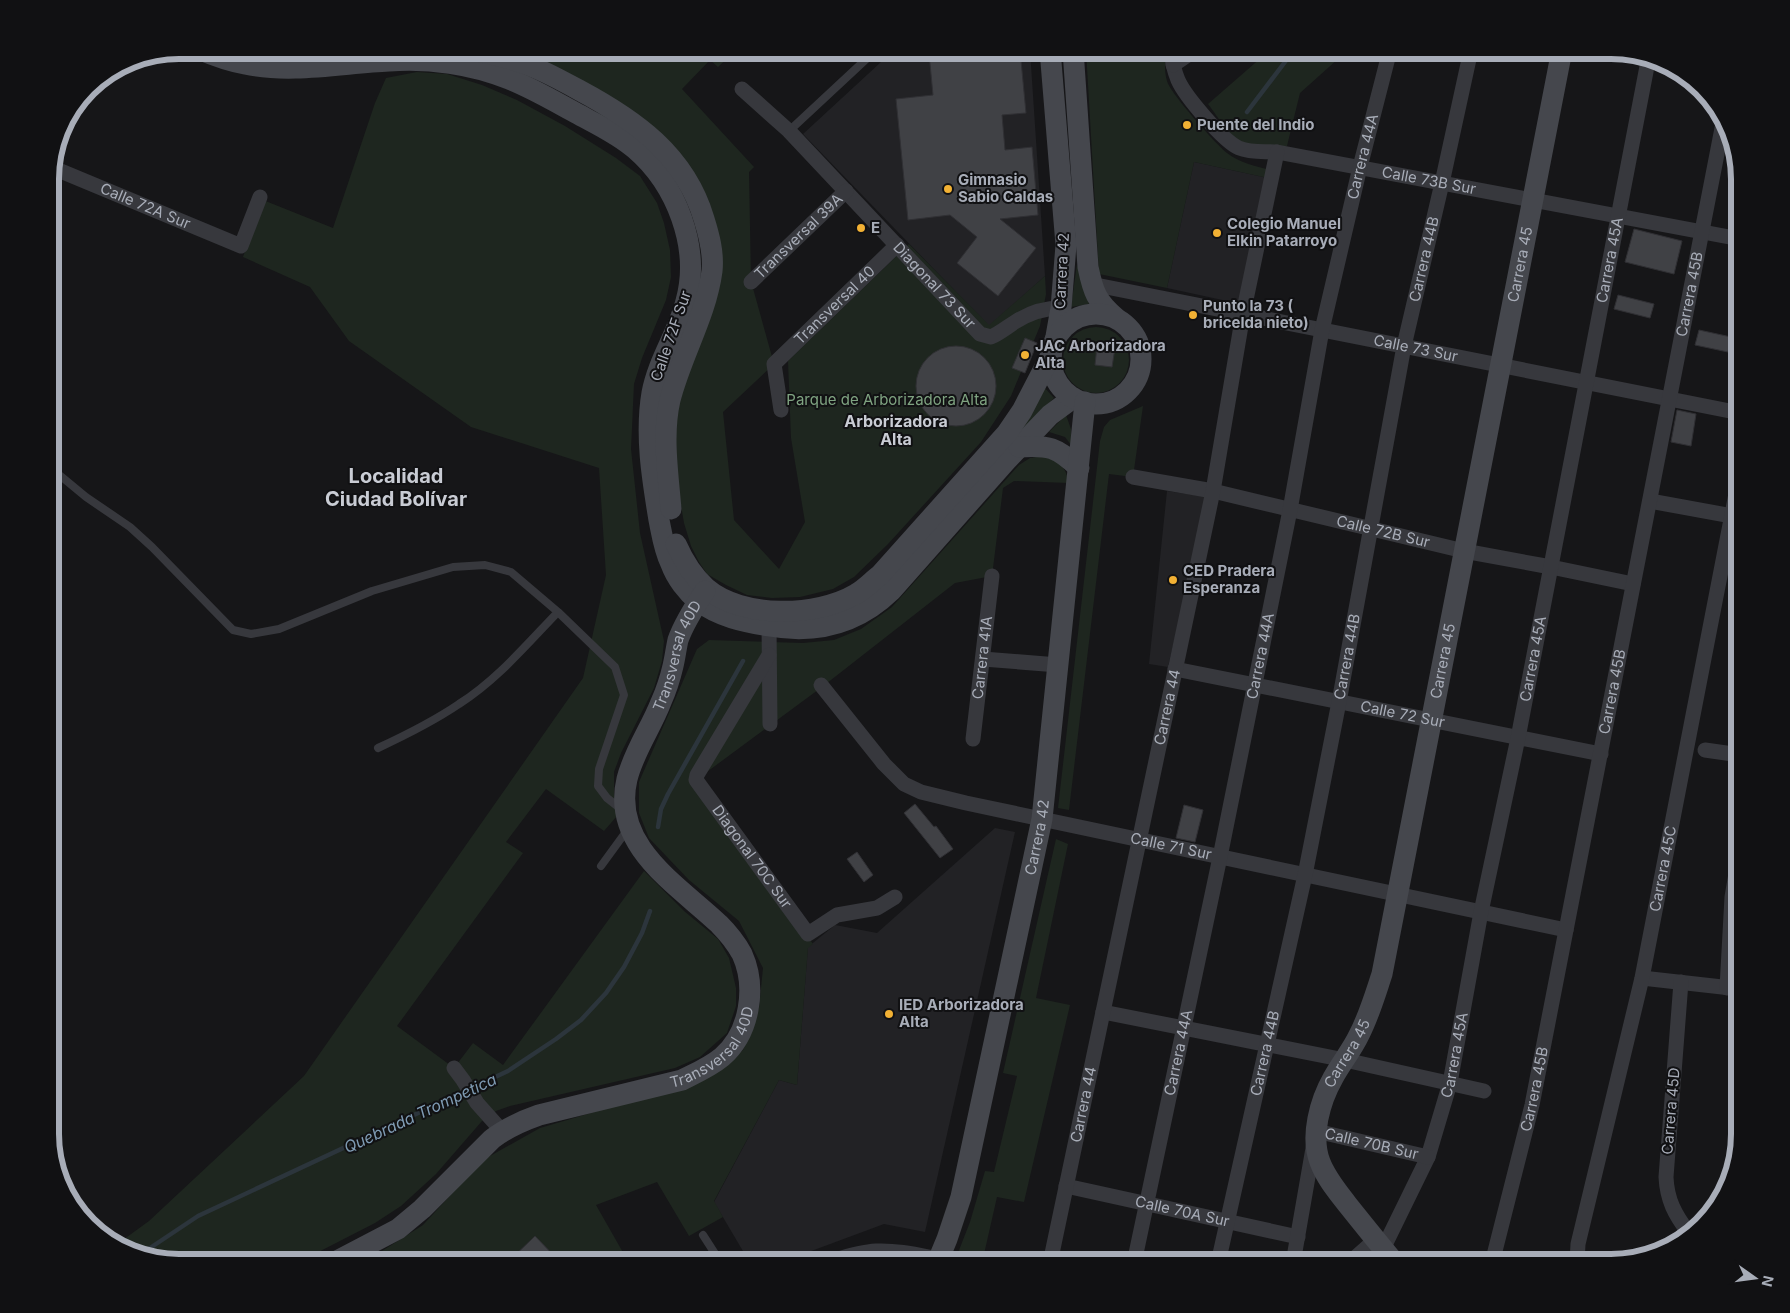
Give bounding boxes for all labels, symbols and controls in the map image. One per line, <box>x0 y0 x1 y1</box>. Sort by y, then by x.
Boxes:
street label: Carrera 44A <box>1343 112 1382 201</box>
place label: Puente del Indio <box>1197 115 1314 134</box>
marker: Puente del Indio <box>1181 119 1193 131</box>
street label: Calle 73B Sur <box>1380 162 1478 198</box>
place label: Gimnasio Sabio Caldas <box>958 170 1053 206</box>
street label: Calle 72A Sur <box>97 178 194 233</box>
marker: Gimnasio Sabio Caldas <box>942 183 954 195</box>
street label: Transversal 39A <box>750 189 847 283</box>
place label: Colegio Manuel Elkin Patarroyo <box>1227 214 1341 250</box>
street label: Carrera 44B <box>1405 215 1443 304</box>
street label: Carrera 45A <box>1592 215 1627 304</box>
place label: E <box>871 218 880 237</box>
marker: E <box>855 222 867 234</box>
street label: Carrera 45 <box>1503 225 1536 304</box>
marker: Colegio Manuel Elkin Patarroyo <box>1211 227 1223 239</box>
street label: Carrera 42 <box>1050 232 1073 310</box>
street label: Diagonal 73 Sur <box>889 238 980 333</box>
street label: Carrera 45B <box>1672 250 1707 338</box>
street label: Transversal 40 <box>790 261 879 348</box>
street label: Calle 72F Sur <box>646 288 695 384</box>
place label: Punto la 73 ( bricelda nieto) <box>1203 296 1309 332</box>
marker: Punto la 73 ( bricelda nieto) <box>1187 309 1199 321</box>
street label: Calle 73 Sur <box>1372 330 1460 366</box>
place label: JAC Arborizadora Alta <box>1035 336 1166 372</box>
marker: JAC Arborizadora Alta <box>1019 349 1031 361</box>
park label: Parque de Arborizadora Alta <box>786 390 988 409</box>
district label: Arborizadora Alta <box>844 411 948 449</box>
district label: Localidad Ciudad Bolívar <box>325 464 467 511</box>
street label: Calle 72B Sur <box>1334 511 1432 552</box>
place label: CED Pradera Esperanza <box>1183 561 1275 597</box>
marker: CED Pradera Esperanza <box>1167 574 1179 586</box>
street label: Transversal 40D <box>648 597 705 714</box>
street label: Carrera 44A <box>1242 611 1278 701</box>
street label: Carrera 44B <box>1330 612 1364 701</box>
street label: Carrera 45A <box>1515 614 1550 703</box>
street label: Carrera 41A <box>968 615 996 700</box>
street label: Carrera 45 <box>1426 622 1459 700</box>
street label: Carrera 45B <box>1594 647 1629 736</box>
street label: Carrera 44 <box>1150 667 1184 747</box>
street label: Calle 72 Sur <box>1359 696 1447 732</box>
street label: Carrera 42 <box>1020 799 1053 877</box>
street label: Diagonal 70C Sur <box>708 801 796 912</box>
street label: Carrera 45C <box>1645 824 1680 913</box>
street label: Calle 71 Sur <box>1129 828 1214 864</box>
place label: IED Arborizadora Alta <box>899 995 1024 1031</box>
street label: Transversal 40D <box>668 1004 757 1092</box>
marker: IED Arborizadora Alta <box>883 1008 895 1020</box>
street label: Carrera 44A <box>1160 1008 1196 1097</box>
street label: Carrera 44B <box>1246 1009 1283 1098</box>
street label: Carrera 45A <box>1436 1011 1472 1100</box>
street label: Carrera 45 <box>1320 1016 1374 1091</box>
street label: Carrera 45B <box>1516 1045 1552 1134</box>
street label: Carrera 44 <box>1066 1065 1100 1144</box>
street label: Carrera 45D <box>1657 1067 1684 1155</box>
water label: Quebrada Trompetica <box>340 1069 500 1157</box>
street label: Calle 70B Sur <box>1323 1123 1421 1164</box>
street label: Calle 70A Sur <box>1133 1191 1232 1231</box>
north arrow <box>1730 1253 1780 1303</box>
text: N <box>1759 1274 1778 1288</box>

